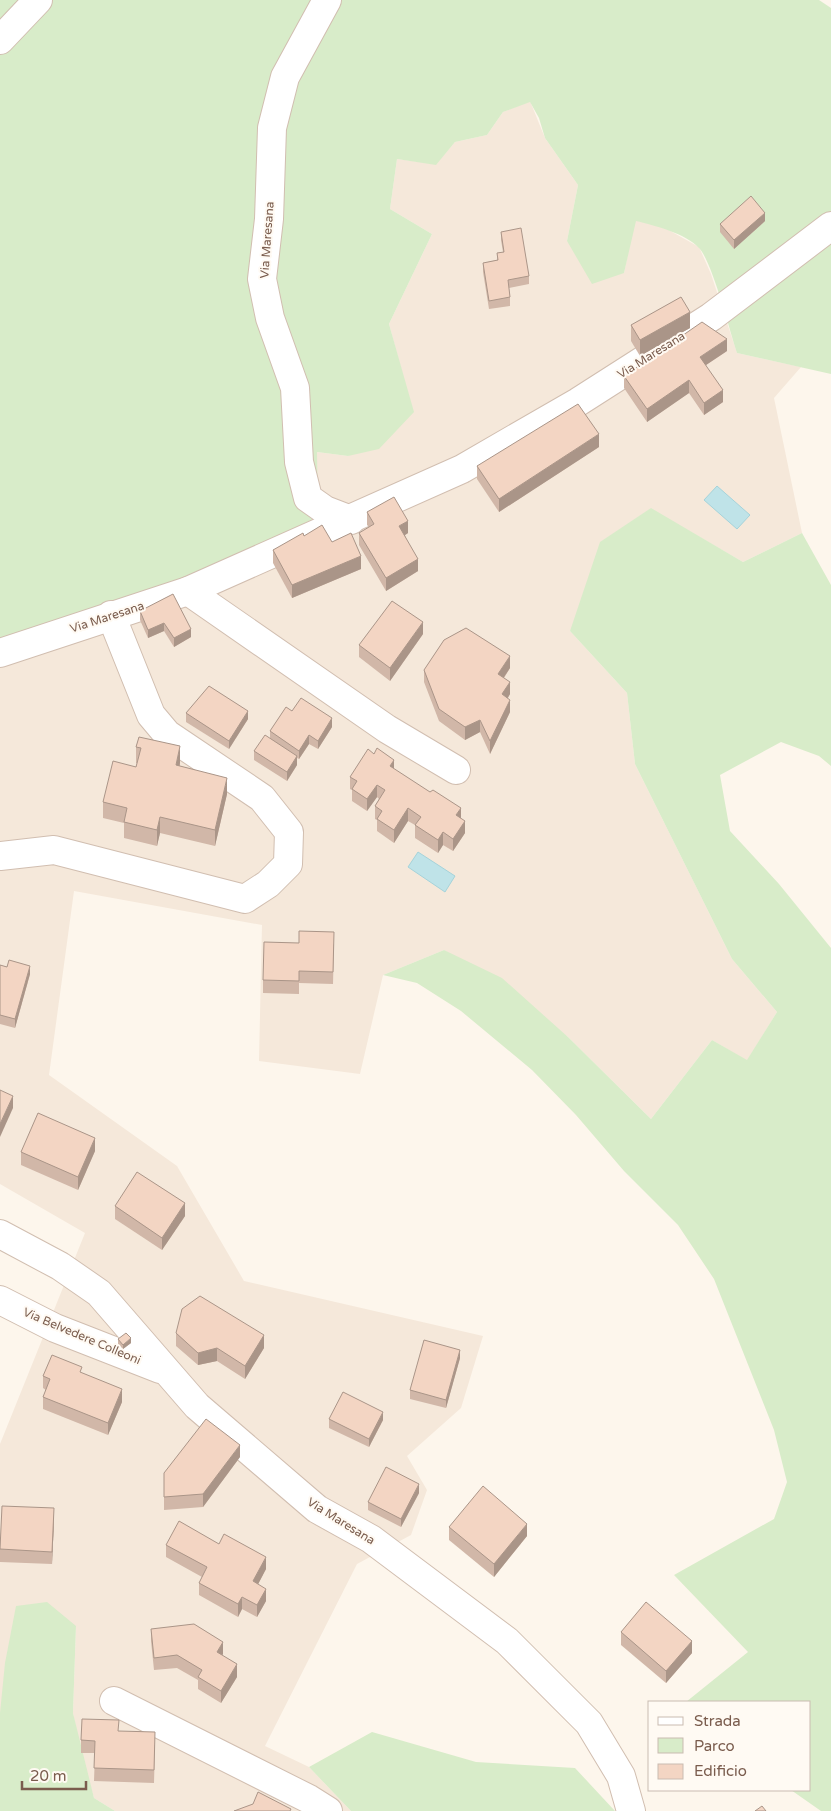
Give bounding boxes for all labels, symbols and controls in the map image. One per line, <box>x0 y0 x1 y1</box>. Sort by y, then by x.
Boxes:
street label: Via Maresana <box>257 201 277 279</box>
street label: Via Maresana <box>615 329 687 381</box>
street label: Via Maresana <box>68 598 146 636</box>
street label: Via Belvedere Colleoni <box>21 1305 143 1367</box>
street label: Via Maresana <box>305 1495 377 1547</box>
legend <box>648 1701 811 1791</box>
text: Strada <box>694 1712 741 1730</box>
text: Parco <box>694 1737 735 1755</box>
scale bar <box>22 1758 86 1790</box>
text: Edificio <box>694 1762 747 1780</box>
text: 20 m <box>30 1767 67 1785</box>

